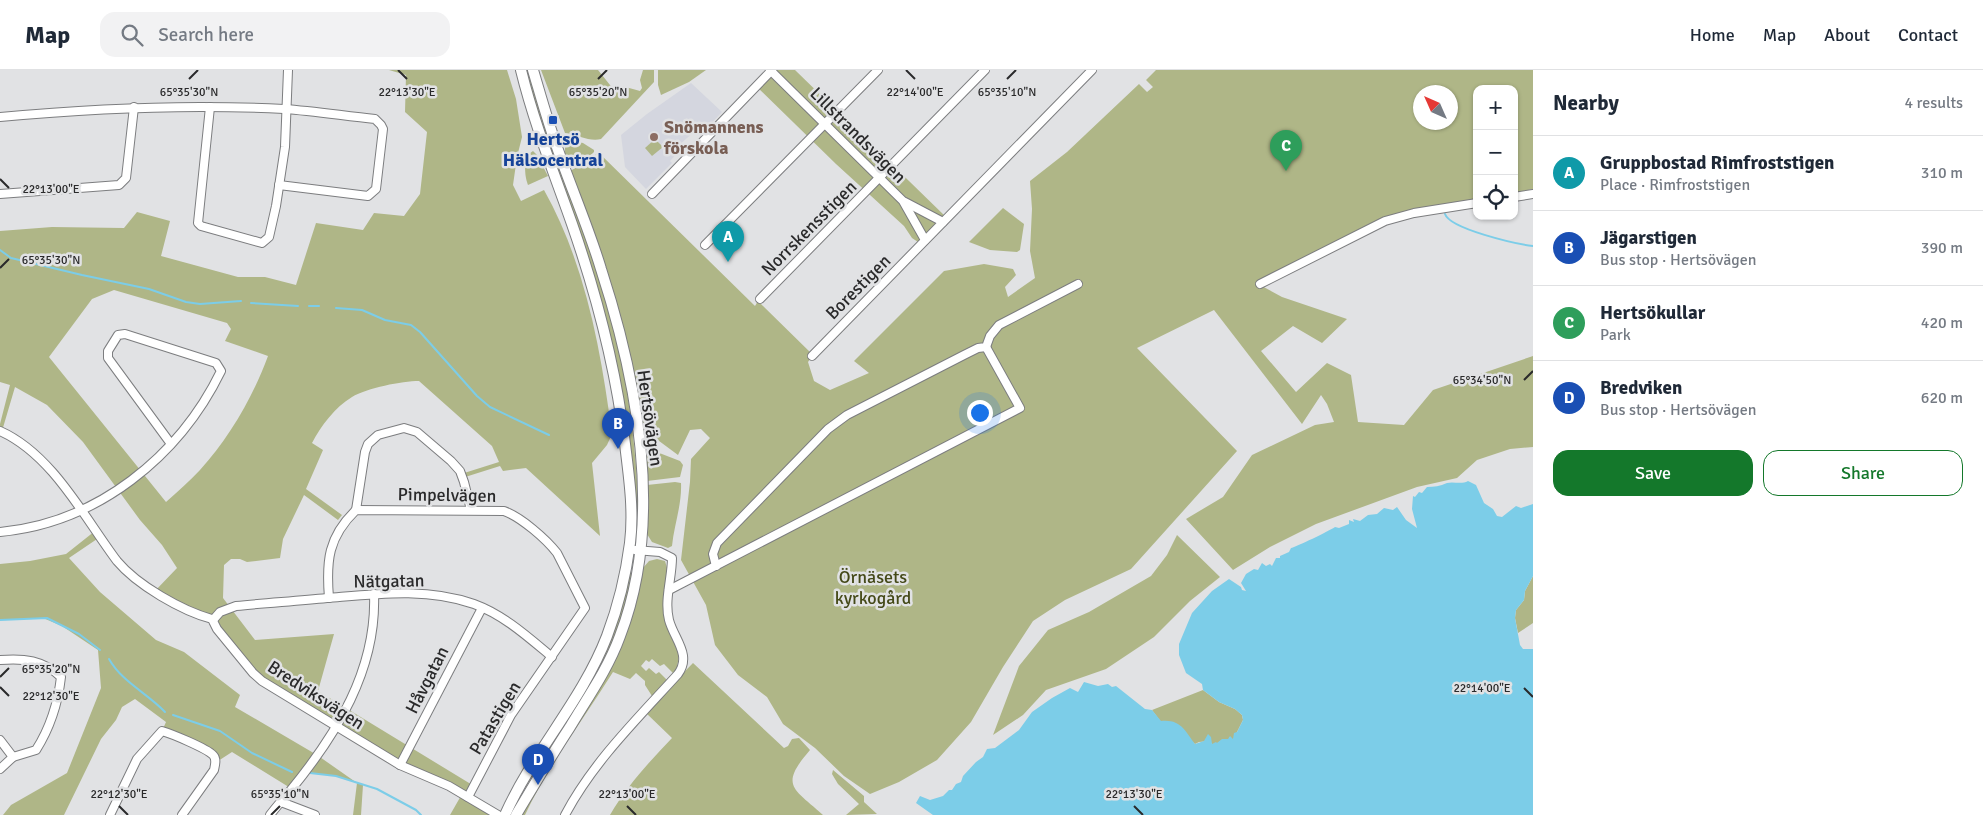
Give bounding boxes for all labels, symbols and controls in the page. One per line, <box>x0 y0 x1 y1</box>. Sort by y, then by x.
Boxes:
search box <box>100 12 450 57</box>
text: Map <box>25 20 70 50</box>
icon: search <box>118 21 146 49</box>
text: Search here <box>158 23 254 47</box>
text: Home <box>1690 24 1735 46</box>
text: Map <box>1763 24 1796 46</box>
text: About <box>1824 24 1870 46</box>
text: Contact <box>1898 24 1958 46</box>
street label: Lillstrandsvägen <box>805 82 911 188</box>
text: 65°35'30"N <box>160 85 218 100</box>
text: 22°13'30"E <box>378 85 436 100</box>
text: 65°35'20"N <box>569 85 627 100</box>
text: 22°14'00"E <box>886 85 944 100</box>
text: 65°35'10"N <box>978 85 1036 100</box>
north arrow <box>1413 85 1458 130</box>
map controls <box>1473 85 1518 220</box>
button: + <box>1473 85 1518 130</box>
text: Nearby <box>1553 90 1619 116</box>
text: 4 results <box>1904 93 1963 113</box>
marker: Hertsö Hälsocentral <box>547 114 559 126</box>
place label: Snömannens förskola <box>663 116 764 159</box>
place label: Hertsö Hälsocentral <box>503 128 604 171</box>
pin: C <box>1270 130 1302 171</box>
button: − <box>1473 130 1518 175</box>
marker: Snömannens förskola <box>648 131 660 143</box>
text: Gruppbostad Rimfroststigen <box>1600 151 1835 175</box>
text: A <box>1564 163 1574 183</box>
text: 310 m <box>1921 163 1963 183</box>
button: locate <box>1473 175 1518 220</box>
text: Place · Rimfroststigen <box>1600 175 1750 195</box>
street label: Norrskensstigen <box>757 176 861 280</box>
text: 22°13'00"E <box>22 182 80 197</box>
pin: A <box>712 221 744 262</box>
text: Jägarstigen <box>1600 226 1697 250</box>
text: B <box>1564 238 1574 258</box>
text: 390 m <box>1921 238 1963 258</box>
street label: Borestigen <box>821 250 895 324</box>
text: Bus stop · Hertsövägen <box>1600 250 1756 270</box>
text: 65°35'30"N <box>22 253 80 268</box>
text: Hertsökullar <box>1600 301 1705 325</box>
text: C <box>1564 313 1574 333</box>
text: 420 m <box>1921 313 1963 333</box>
text: Park <box>1600 325 1631 345</box>
street label: Hertsövägen <box>632 368 668 468</box>
text: 65°34'50"N <box>1453 373 1511 388</box>
text: Bredviken <box>1600 376 1682 400</box>
text: D <box>1564 388 1574 408</box>
text: 620 m <box>1921 388 1963 408</box>
your location <box>967 400 993 426</box>
text: Bus stop · Hertsövägen <box>1600 400 1756 420</box>
pin: B <box>602 408 634 449</box>
button: Save <box>1553 450 1753 496</box>
button: Share <box>1763 450 1963 496</box>
street label: Pimpelvägen <box>397 483 497 507</box>
park label: Örnäsets kyrkogård <box>835 566 911 609</box>
street label: Nätgatan <box>353 569 425 593</box>
street label: Håvgatan <box>401 643 453 717</box>
street label: Bredviksvägen <box>264 656 368 734</box>
text: 65°35'20"N <box>22 662 80 677</box>
street label: Patastigen <box>465 677 525 759</box>
text: 22°14'00"E <box>1453 681 1511 696</box>
text: 22°12'30"E <box>22 689 80 704</box>
pin: D <box>522 744 554 785</box>
text: 22°12'30"E <box>90 787 148 802</box>
text: 65°35'10"N <box>251 787 309 802</box>
text: 22°13'00"E <box>598 787 656 802</box>
text: 22°13'30"E <box>1105 787 1163 802</box>

